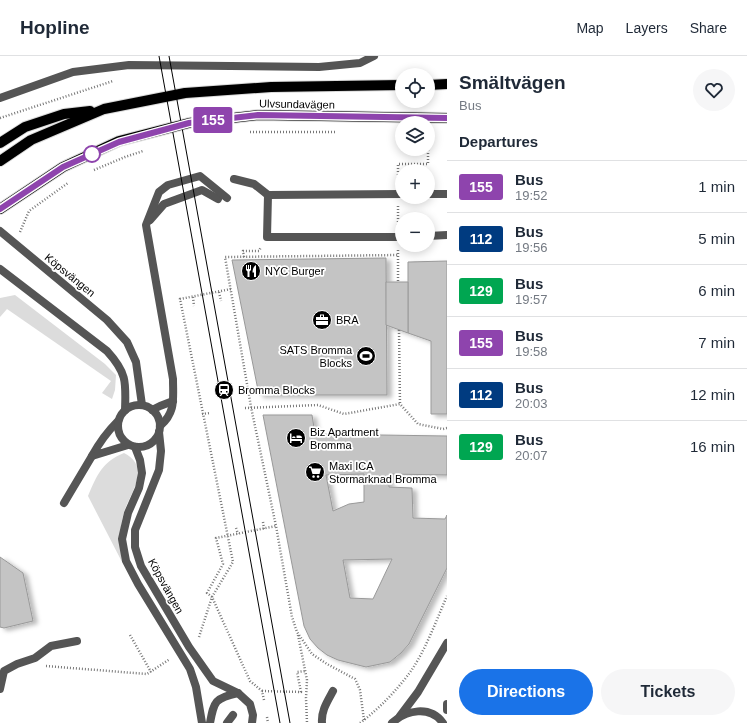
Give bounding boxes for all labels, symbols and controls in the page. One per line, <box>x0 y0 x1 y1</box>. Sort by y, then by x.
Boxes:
text: Hopline <box>20 17 90 38</box>
text: Map <box>576 20 604 36</box>
text: Layers <box>626 20 668 36</box>
text: Share <box>690 20 727 36</box>
map controls <box>395 68 435 252</box>
button: locate <box>395 68 435 108</box>
button: heart <box>693 69 735 111</box>
text: Smältvägen <box>459 72 566 93</box>
street label: Ulvsundavägen <box>259 97 335 111</box>
text: Bus <box>459 98 481 113</box>
line badge: 155 <box>190 107 236 133</box>
text: 155 <box>201 112 225 128</box>
button: layers <box>395 116 435 156</box>
text: Departures <box>459 133 538 150</box>
unlabelled marker <box>83 145 101 163</box>
button: + <box>395 164 435 204</box>
text: Bus <box>515 171 543 188</box>
text: 1 min <box>698 178 735 195</box>
text: 155 <box>469 179 493 195</box>
text: 19:52 <box>515 188 548 203</box>
button: − <box>395 212 435 252</box>
text: Bus <box>515 223 543 240</box>
text: 5 min <box>698 230 735 247</box>
text: 112 <box>470 231 492 247</box>
text: 19:56 <box>515 240 548 255</box>
street label: Köpsvängen <box>42 251 98 299</box>
restaurant icon: NYC Burger <box>240 260 262 282</box>
place label: NYC Burger <box>265 265 325 277</box>
text: Bus <box>515 275 543 292</box>
text: 6 min <box>698 282 735 299</box>
text: 129 <box>469 283 493 299</box>
text: 19:57 <box>515 292 548 307</box>
office icon: BRA <box>311 309 333 331</box>
place label: BRA <box>336 314 359 326</box>
text: Bus <box>515 327 543 344</box>
text: 7 min <box>698 334 735 351</box>
text: 155 <box>469 335 493 351</box>
place label: SATS Bromma Blocks <box>279 344 353 369</box>
text: 19:58 <box>515 344 548 359</box>
sports icon: SATS Bromma Blocks <box>355 345 377 367</box>
station icon: Bromma Blocks <box>213 379 235 401</box>
text: Bus <box>515 379 543 396</box>
place label: Bromma Blocks <box>238 384 316 396</box>
text: 12 min <box>690 386 735 403</box>
text: 112 <box>470 387 492 403</box>
text: 20:03 <box>515 396 548 411</box>
place label: Biz Apartment Bromma <box>310 426 378 451</box>
hotel icon: Biz Apartment Bromma <box>285 427 307 449</box>
text: Bus <box>515 431 543 448</box>
text: 16 min <box>690 438 735 455</box>
text: 129 <box>469 439 493 455</box>
text: 20:07 <box>515 448 548 463</box>
place label: Maxi ICA Stormarknad Bromma <box>329 460 437 485</box>
supermarket icon: Maxi ICA Stormarknad Bromma <box>304 461 326 483</box>
street label: Köpsvängen <box>146 556 186 616</box>
button: Directions <box>459 669 593 715</box>
button: Tickets <box>601 669 735 715</box>

